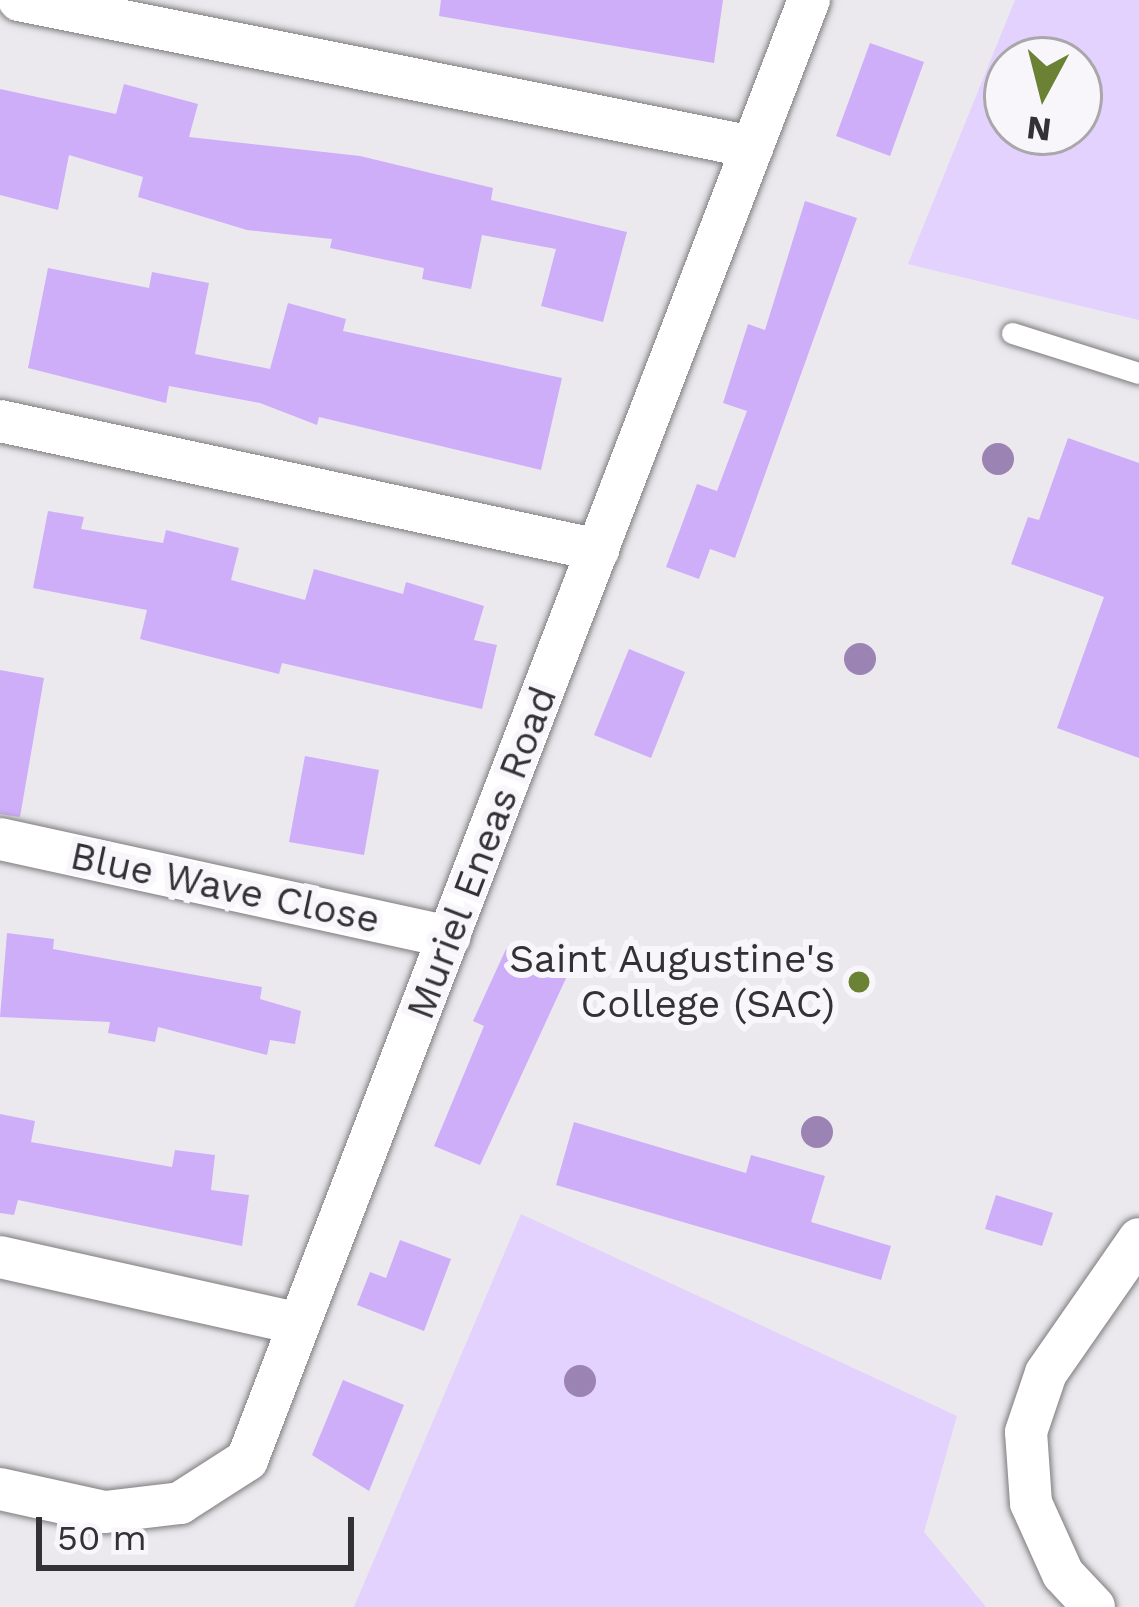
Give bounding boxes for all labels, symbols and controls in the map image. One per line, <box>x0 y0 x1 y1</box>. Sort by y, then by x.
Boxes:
north arrow <box>983 36 1103 156</box>
text: N <box>1024 108 1053 150</box>
street label: Muriel Eneas Road <box>397 679 567 1027</box>
street label: Blue Wave Close <box>66 832 384 944</box>
place label: Saint Augustine's College (SAC) <box>508 937 835 1028</box>
marker: Saint Augustine's College (SAC) <box>846 969 872 995</box>
scale bar <box>42 1493 360 1567</box>
text: 50 m <box>57 1517 147 1559</box>

